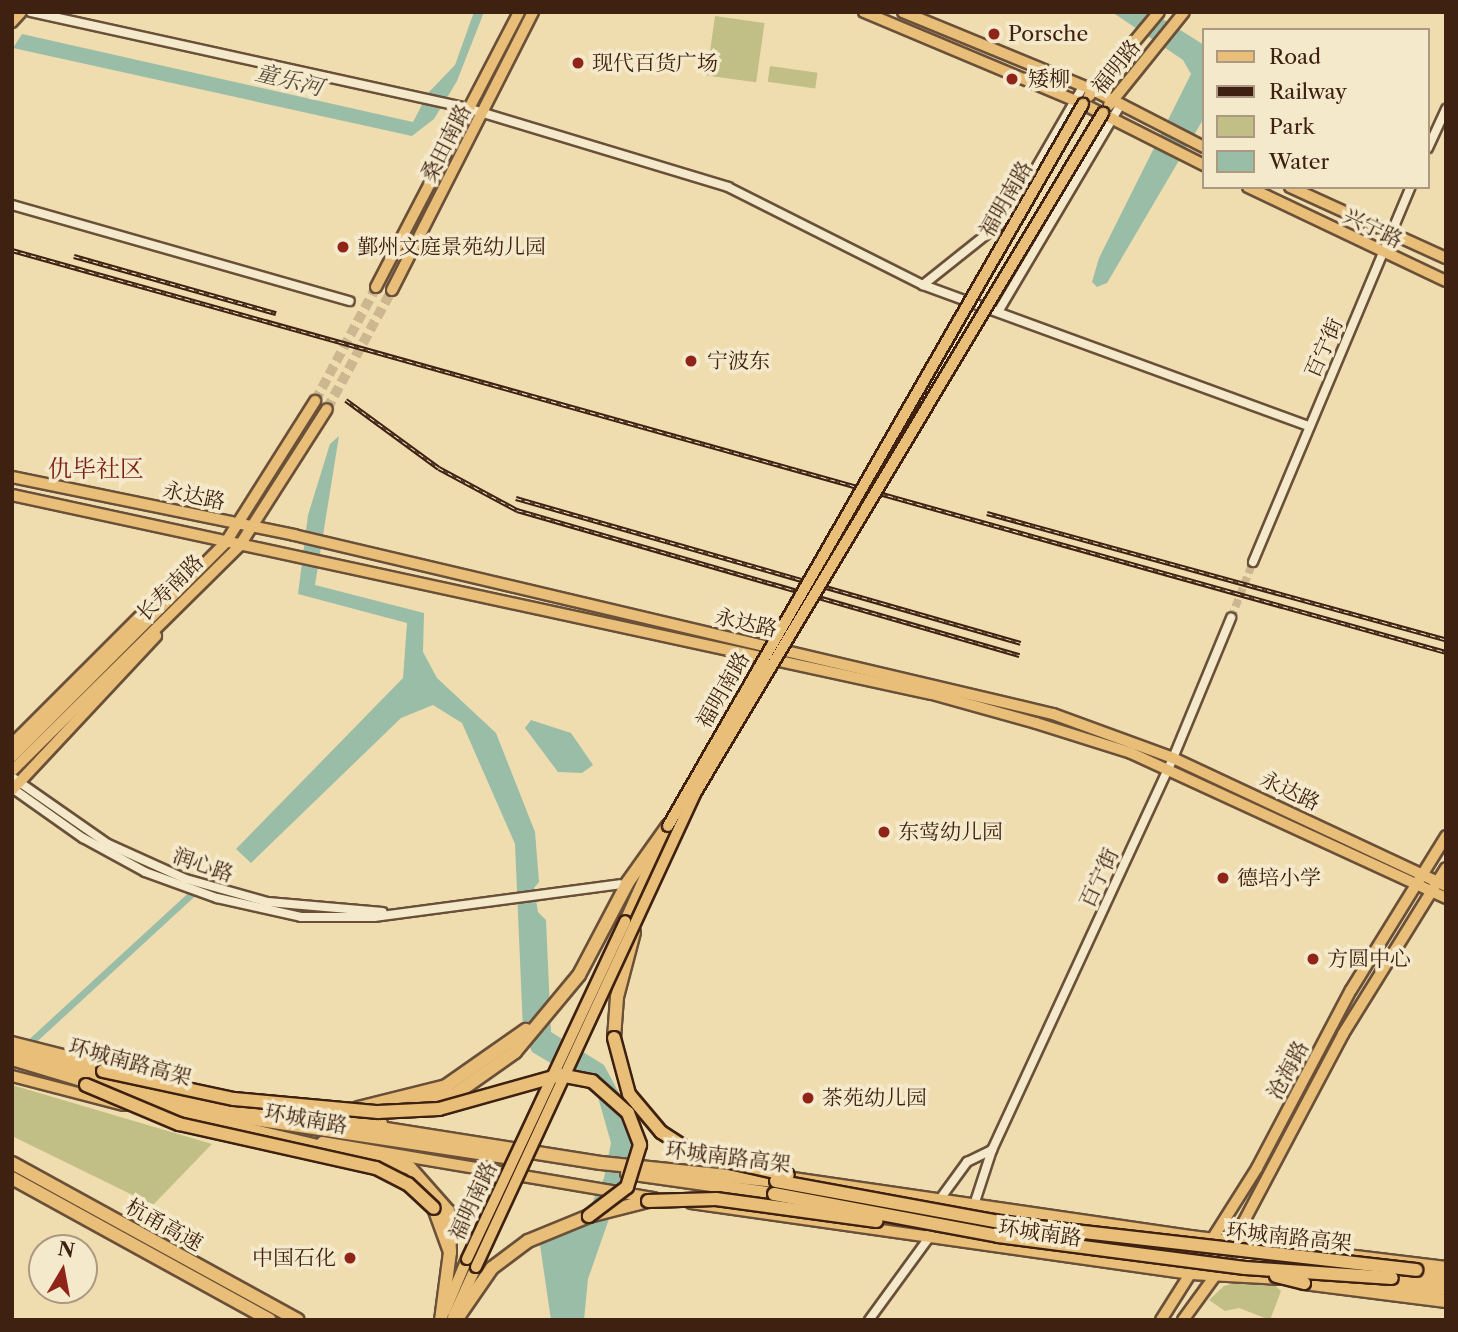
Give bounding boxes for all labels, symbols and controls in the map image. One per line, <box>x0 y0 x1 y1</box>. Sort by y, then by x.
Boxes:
place label: Porsche <box>1008 21 1088 47</box>
marker: Porsche <box>986 26 1002 42</box>
legend <box>1202 28 1430 189</box>
street label: 福明路 <box>1086 35 1146 99</box>
text: Road <box>1269 44 1321 69</box>
place label: 现代百货广场 <box>592 50 718 76</box>
marker: 现代百货广场 <box>570 55 586 71</box>
water label: 童乐河 <box>252 58 326 102</box>
place label: 矮柳 <box>1028 66 1070 92</box>
marker: 矮柳 <box>1002 69 1022 89</box>
text: Railway <box>1269 79 1347 104</box>
street label: 桑田南路 <box>416 100 476 186</box>
text: Park <box>1269 114 1315 139</box>
text: Water <box>1269 149 1329 174</box>
street label: 福明南路 <box>974 156 1038 242</box>
street label: 兴宁路 <box>1339 203 1407 253</box>
place label: 鄞州文庭景苑幼儿园 <box>357 234 546 260</box>
marker: 鄞州文庭景苑幼儿园 <box>335 239 351 255</box>
street label: 百宁街 <box>1300 314 1348 382</box>
place label: 宁波东 <box>707 348 770 374</box>
marker: 宁波东 <box>681 351 701 371</box>
district label: 仇毕社区 <box>48 455 144 483</box>
street label: 永达路 <box>161 477 227 515</box>
street label: 长寿南路 <box>131 549 209 627</box>
street label: 永达路 <box>712 604 780 642</box>
street label: 福明南路 <box>691 647 755 733</box>
street label: 永达路 <box>1256 766 1324 816</box>
place label: 东莺幼儿园 <box>898 819 1003 845</box>
marker: 东莺幼儿园 <box>876 824 892 840</box>
street label: 润心路 <box>169 843 237 887</box>
street label: 百宁街 <box>1074 844 1124 912</box>
place label: 德培小学 <box>1237 865 1321 891</box>
marker: 德培小学 <box>1215 870 1231 886</box>
place label: 方圆中心 <box>1327 946 1411 972</box>
marker: 方圆中心 <box>1305 951 1321 967</box>
street label: 环城南路高架 <box>66 1034 194 1090</box>
street label: 沧海路 <box>1262 1036 1314 1104</box>
place label: 茶苑幼儿园 <box>822 1085 927 1111</box>
marker: 茶苑幼儿园 <box>800 1090 816 1106</box>
street label: 环城南路 <box>262 1099 350 1139</box>
street label: 环城南路高架 <box>664 1137 792 1177</box>
street label: 福明南路 <box>444 1158 502 1244</box>
street label: 杭甬高速 <box>121 1194 207 1256</box>
street label: 环城南路 <box>997 1215 1083 1251</box>
street label: 环城南路高架 <box>1225 1218 1353 1256</box>
north arrow <box>28 1234 98 1304</box>
text: N <box>56 1237 77 1263</box>
place label: 中国石化 <box>252 1245 336 1271</box>
marker: 中国石化 <box>342 1250 358 1266</box>

